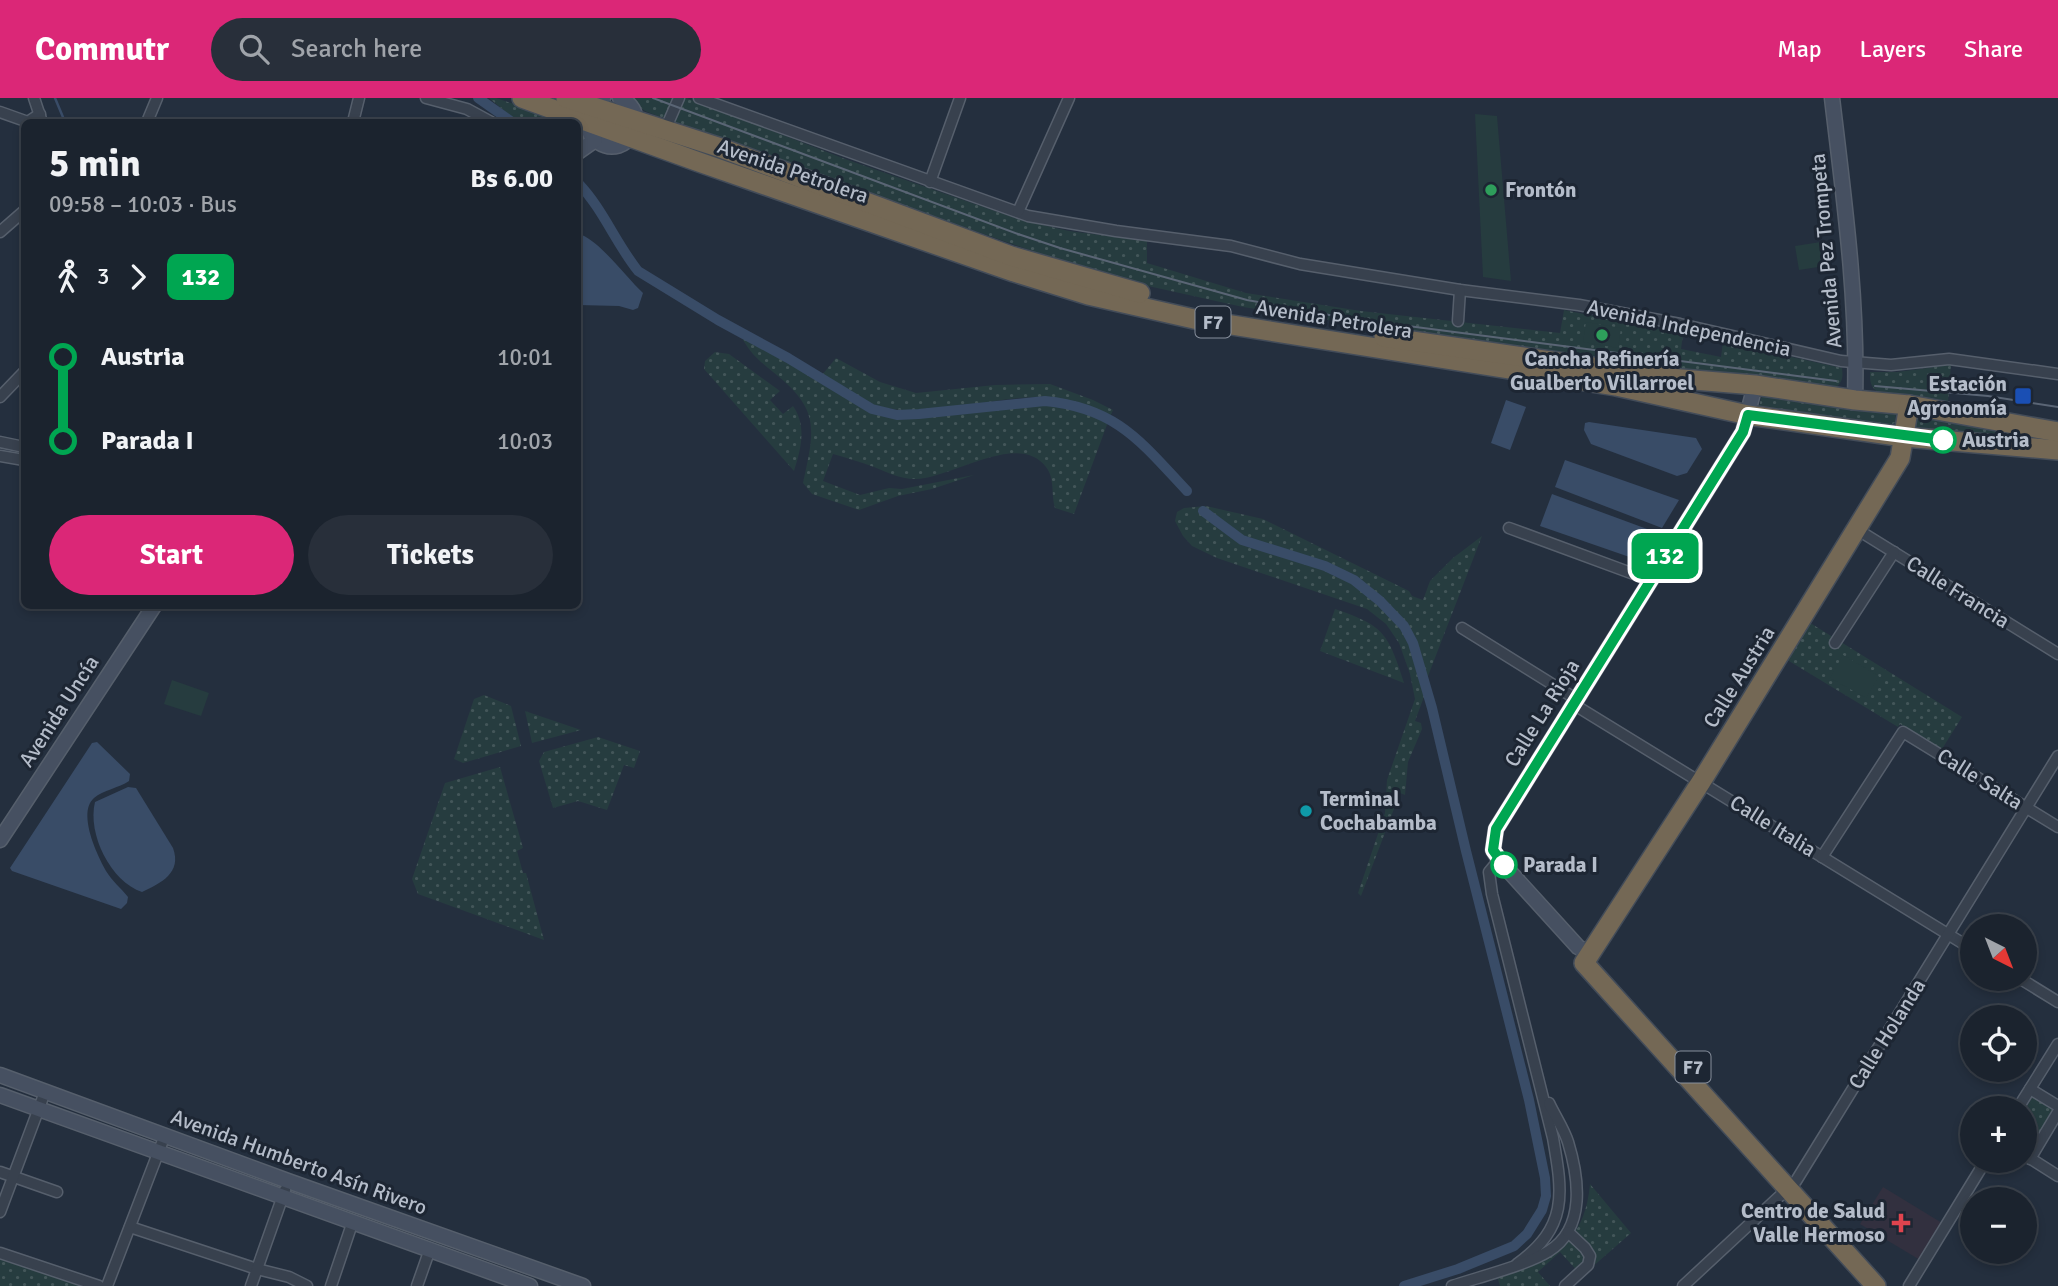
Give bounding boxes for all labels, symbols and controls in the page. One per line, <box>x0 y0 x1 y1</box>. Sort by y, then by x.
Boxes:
search box <box>211 18 701 81</box>
text: Commutr <box>35 29 169 70</box>
icon: search <box>235 30 273 68</box>
text: Search here <box>291 33 422 65</box>
text: Map <box>1777 34 1822 64</box>
text: Layers <box>1860 34 1926 64</box>
text: Share <box>1964 34 2023 64</box>
street label: Avenida Petrolera <box>714 133 872 209</box>
text: 5 min <box>49 140 141 187</box>
street label: Avenida Pez Trompeta <box>1805 152 1847 350</box>
text: Bs 6.00 <box>470 163 553 195</box>
place label: Frontón <box>1505 177 1576 203</box>
marker: Frontón <box>1483 182 1499 198</box>
text: 09:58 – 10:03 · Bus <box>49 190 237 219</box>
icon: walk <box>49 258 87 296</box>
icon: forward <box>119 258 157 296</box>
text: 3 <box>97 262 109 291</box>
text: 132 <box>181 262 220 292</box>
street label: Avenida Petrolera <box>1254 294 1414 344</box>
street label: Avenida Independencia <box>1585 294 1793 362</box>
road number: F7 <box>1196 306 1230 338</box>
marker: Cancha Refinería Gualberto Villarroel <box>1594 327 1610 343</box>
text: Austria <box>101 341 185 373</box>
text: 10:01 <box>497 343 553 372</box>
place label: Cancha Refinería Gualberto Villarroel <box>1510 346 1694 396</box>
place label: Estación Agronomía <box>1907 371 2007 421</box>
marker: Estación Agronomía <box>2013 386 2033 406</box>
text: Parada I <box>101 425 194 457</box>
text: 10:03 <box>497 427 553 456</box>
marker: Austria <box>1930 427 1956 453</box>
place label: Austria <box>1962 427 2030 453</box>
button: Start <box>49 515 294 595</box>
button: Tickets <box>308 515 553 595</box>
line badge: 132 <box>1625 533 1705 579</box>
text: 132 <box>1646 541 1684 571</box>
street label: Calle Francia <box>1902 550 2014 634</box>
street label: Calle Austria <box>1697 621 1781 733</box>
street label: Avenida Uncía <box>13 650 105 772</box>
street label: Calle La Rioja <box>1499 654 1585 772</box>
street label: Calle Salta <box>1932 742 2028 816</box>
place label: Terminal Cochabamba <box>1320 786 1437 836</box>
street label: Calle Italia <box>1725 789 1821 863</box>
marker: Terminal Cochabamba <box>1298 803 1314 819</box>
marker: Parada I <box>1491 852 1517 878</box>
place label: Parada I <box>1523 852 1598 878</box>
north arrow <box>1960 914 2037 990</box>
map controls <box>1960 914 2037 1264</box>
street label: Calle Holanda <box>1843 974 1931 1094</box>
button: locate <box>1960 1005 2037 1082</box>
road number: F7 <box>1676 1051 1710 1082</box>
button: + <box>1960 1096 2037 1173</box>
street label: Avenida Humberto Asín Rivero <box>167 1104 431 1220</box>
button: − <box>1960 1187 2037 1264</box>
place label: Centro de Salud Valle Hermoso <box>1741 1198 1885 1248</box>
marker: Centro de Salud Valle Hermoso <box>1891 1213 1911 1233</box>

